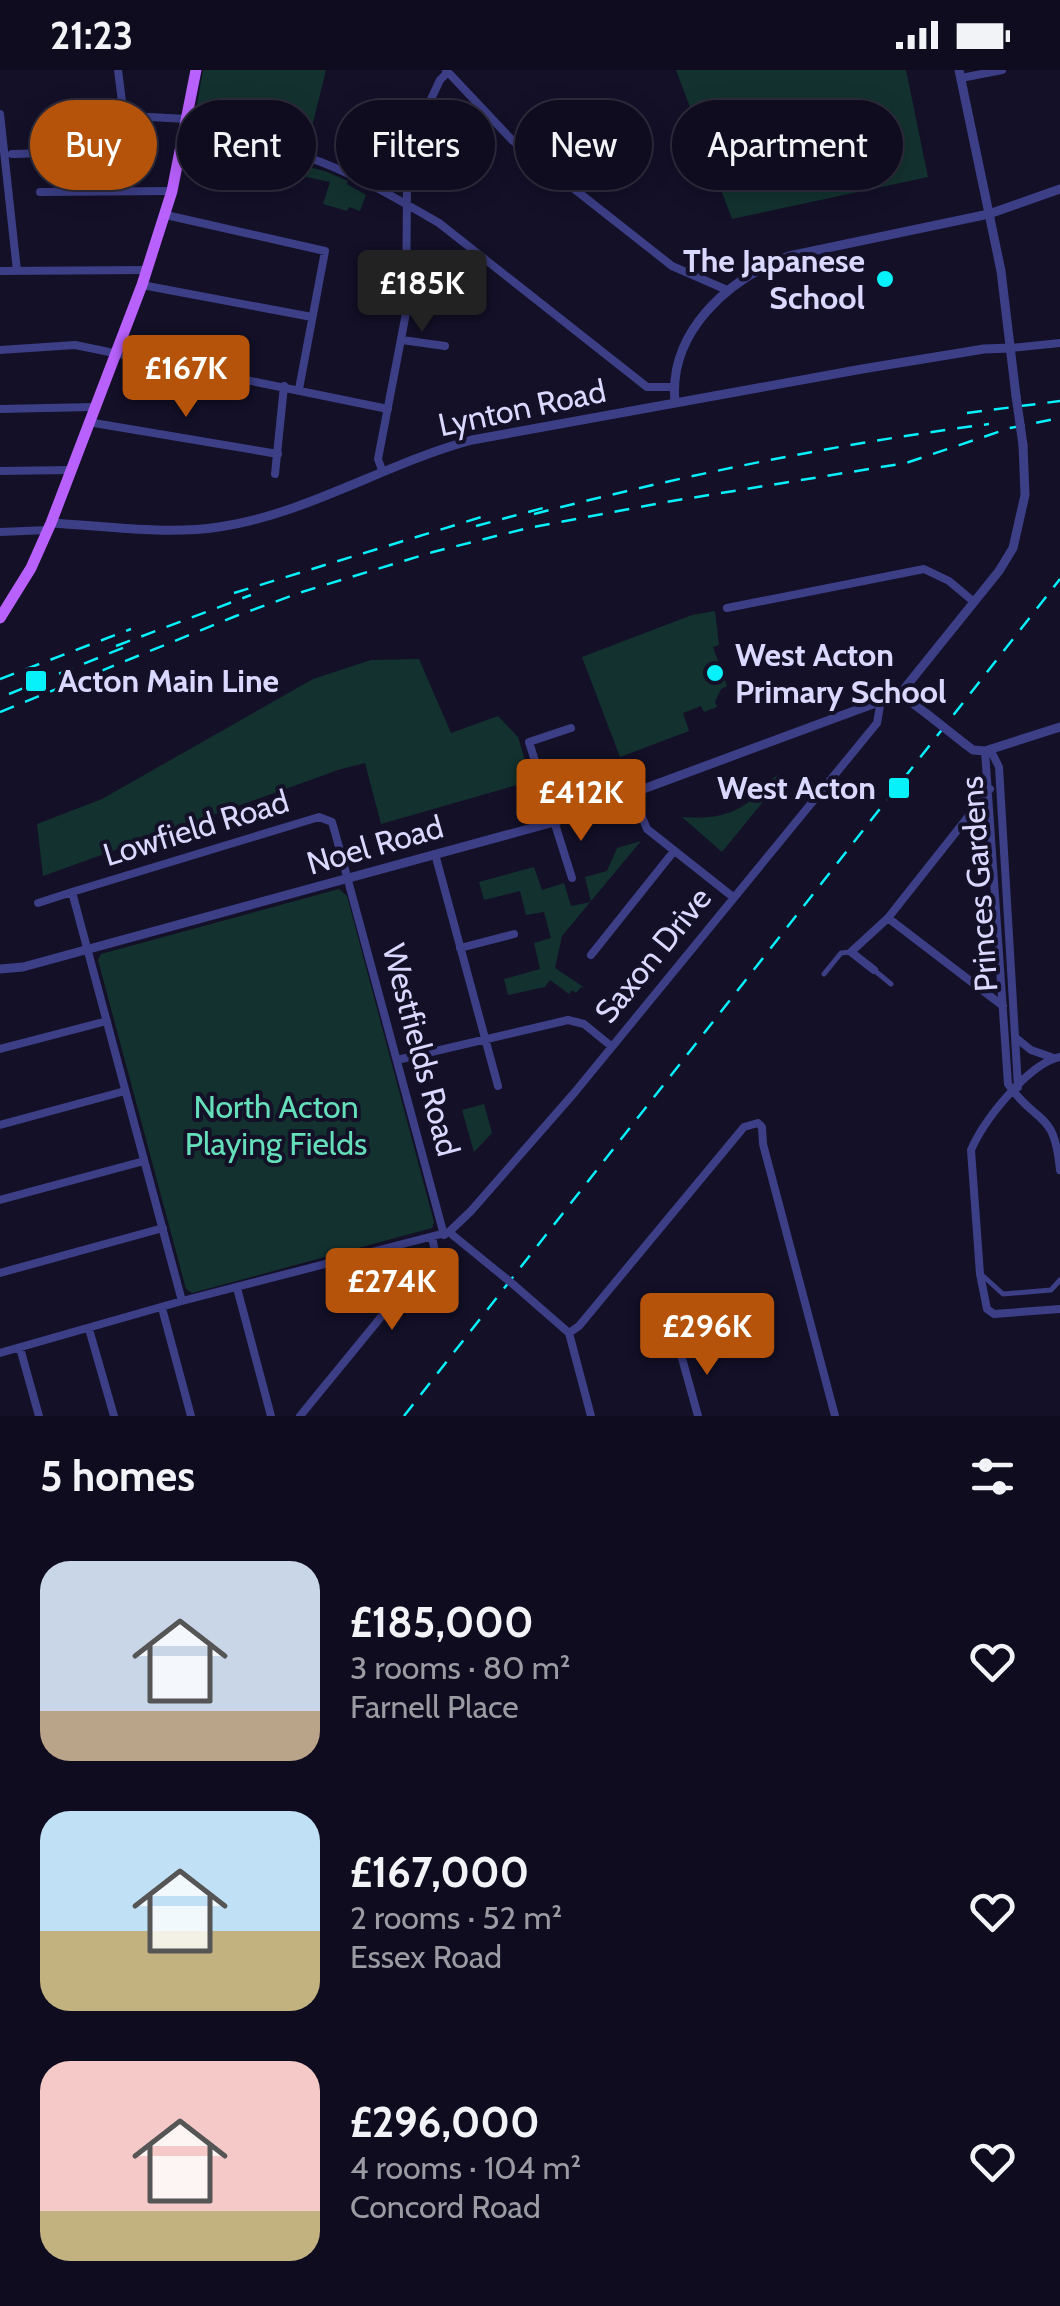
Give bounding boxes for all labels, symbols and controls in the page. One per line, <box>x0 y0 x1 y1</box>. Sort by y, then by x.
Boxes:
text: 21:23 <box>50 12 133 59</box>
chip: Buy <box>30 100 157 190</box>
chip: Rent <box>177 100 316 190</box>
chip: Filters <box>336 100 495 190</box>
chip: New <box>515 100 652 190</box>
chip: Apartment <box>672 100 903 190</box>
place label: The Japanese School <box>683 241 865 317</box>
pin: £185K <box>352 250 492 335</box>
text: £185K <box>379 263 465 302</box>
marker: The Japanese School <box>874 268 896 290</box>
pin: £167K <box>116 335 256 420</box>
text: £167K <box>145 348 227 387</box>
street label: Lynton Road <box>435 371 609 444</box>
place label: West Acton Primary School <box>735 635 946 711</box>
place label: Acton Main Line <box>58 661 279 700</box>
marker: West Acton Primary School <box>704 662 726 684</box>
marker: Acton Main Line <box>23 668 49 694</box>
pin: £412K <box>511 759 651 844</box>
place label: West Acton <box>717 768 876 807</box>
text: £412K <box>538 772 624 811</box>
marker: West Acton <box>886 775 912 801</box>
street label: Princes Gardens <box>952 775 1005 993</box>
street label: Lowfield Road <box>98 781 293 874</box>
street label: Noel Road <box>302 806 448 883</box>
street label: Saxon Drive <box>586 879 719 1030</box>
street label: Westfields Road <box>374 939 469 1160</box>
park label: North Acton Playing Fields <box>185 1087 367 1163</box>
pin: £274K <box>322 1248 462 1333</box>
text: £274K <box>348 1261 436 1300</box>
pin: £296K <box>637 1293 777 1378</box>
text: £296K <box>662 1306 752 1345</box>
icon: filters <box>965 1449 1020 1504</box>
text: 5 homes <box>40 1450 195 1502</box>
text: £185,000 <box>350 1596 534 1648</box>
icon: home <box>120 1601 240 1721</box>
icon: heart <box>965 1634 1020 1689</box>
text: 3 rooms · 80 m² <box>350 1648 570 1687</box>
text: Farnell Place <box>350 1687 519 1726</box>
text: £167,000 <box>350 1846 529 1898</box>
icon: home <box>120 1851 240 1971</box>
icon: heart <box>965 1884 1020 1939</box>
text: 2 rooms · 52 m² <box>350 1898 562 1937</box>
text: Essex Road <box>350 1937 502 1976</box>
text: £296,000 <box>350 2096 540 2148</box>
icon: home <box>120 2101 240 2221</box>
icon: heart <box>965 2134 1020 2189</box>
text: 4 rooms · 104 m² <box>350 2148 581 2187</box>
text: Concord Road <box>350 2187 541 2226</box>

